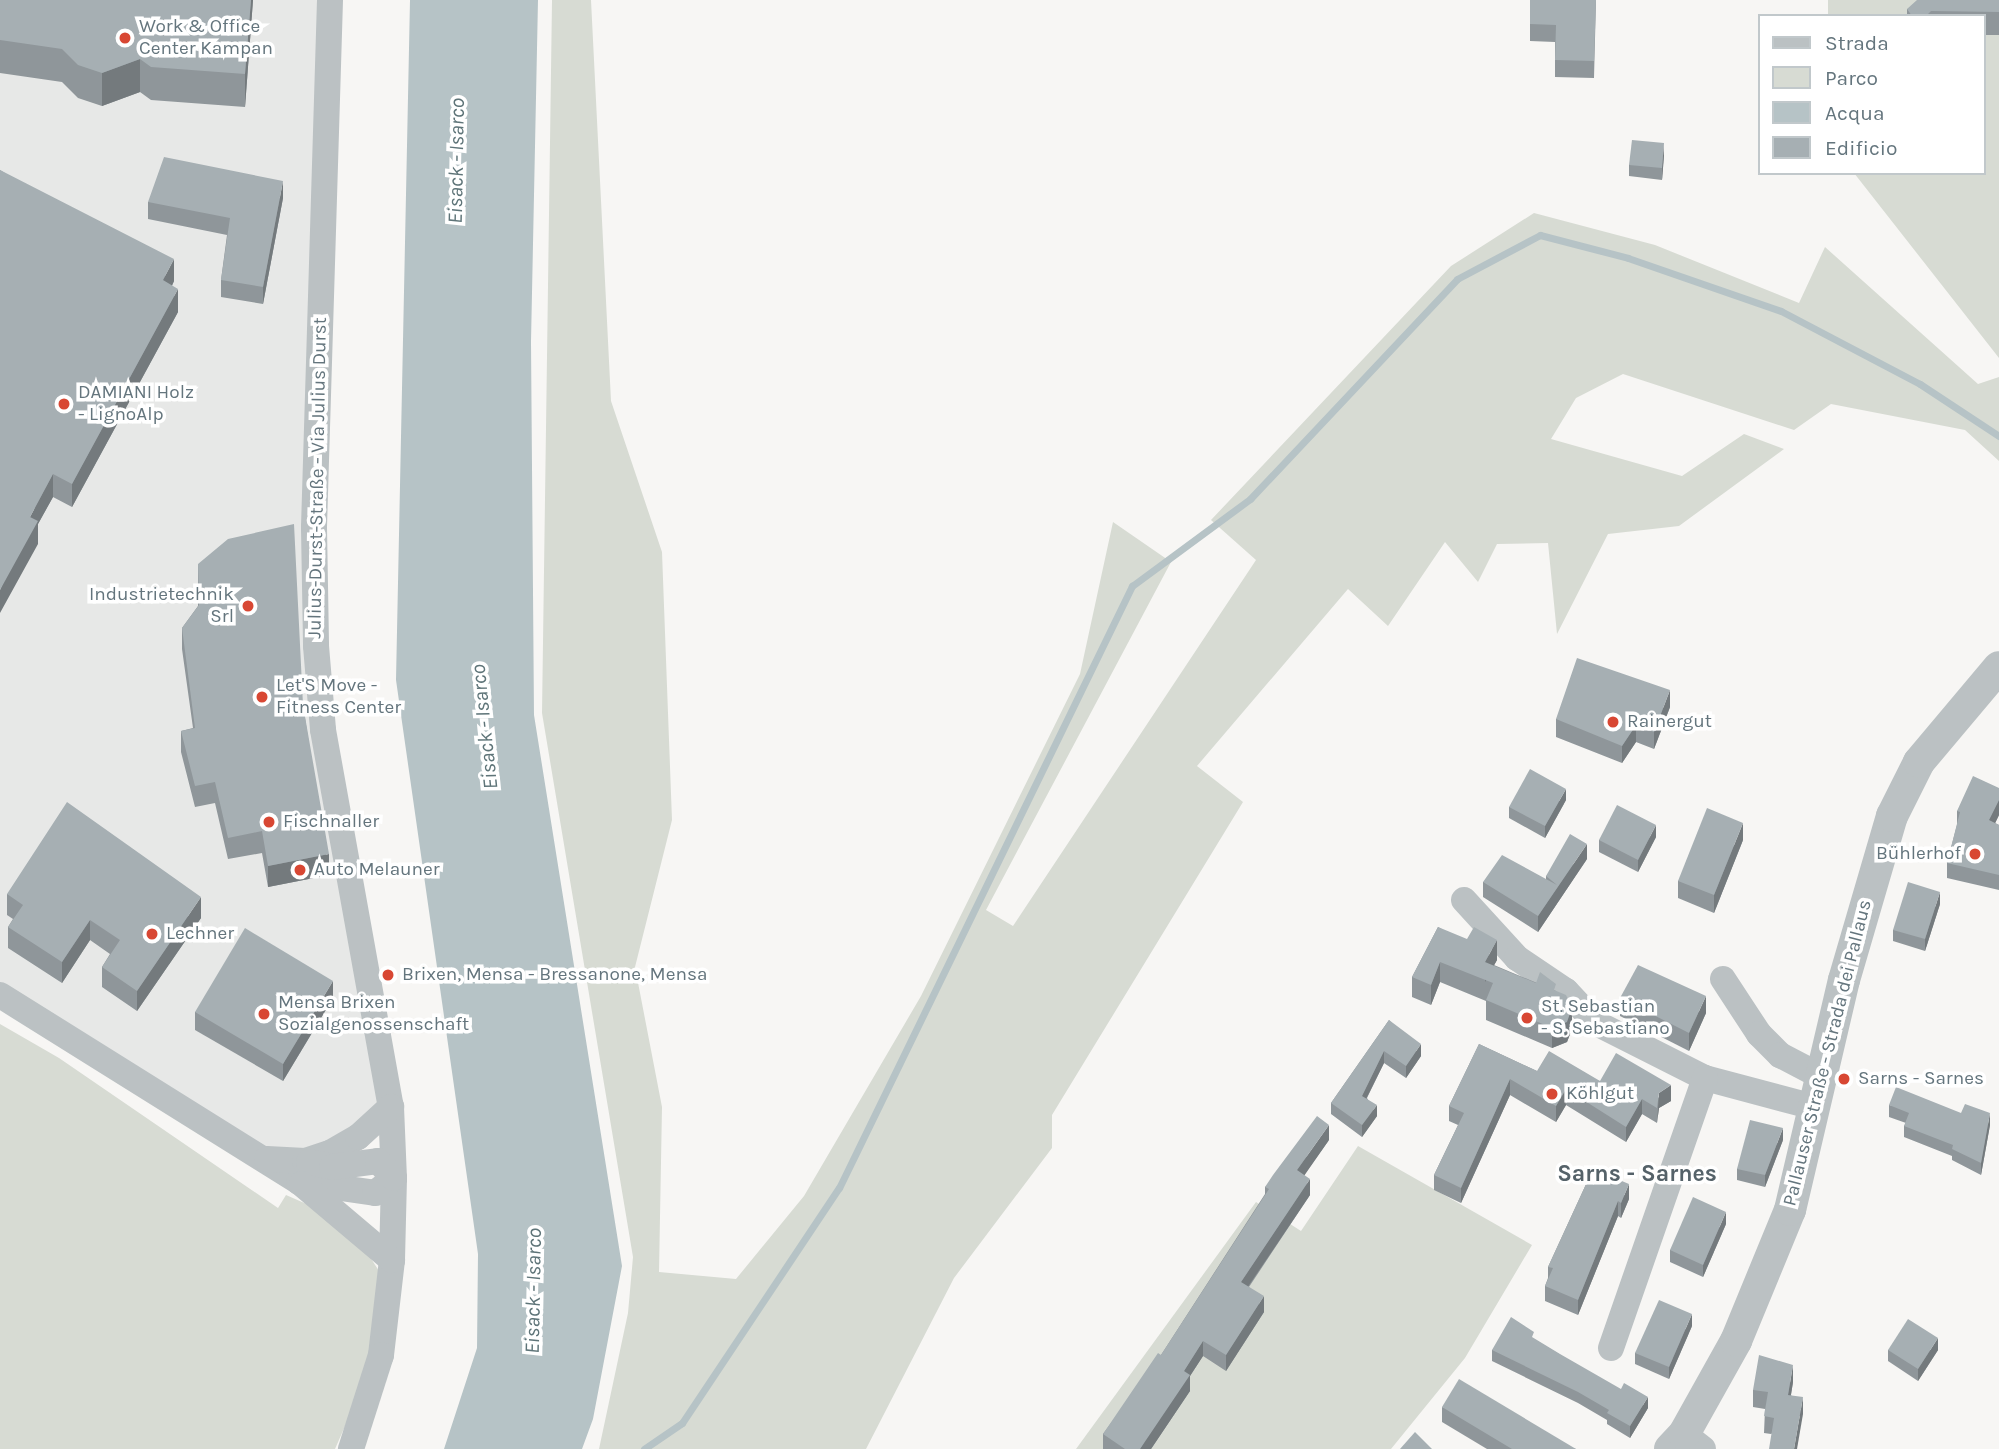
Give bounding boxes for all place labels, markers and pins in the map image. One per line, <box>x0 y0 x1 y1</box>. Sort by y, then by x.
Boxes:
place label: Work & Office Center Kampan <box>139 16 273 60</box>
marker: Work & Office Center Kampan <box>117 30 133 46</box>
place label: DAMIANI Holz - LignoAlp <box>78 382 194 426</box>
marker: DAMIANI Holz - LignoAlp <box>56 396 72 412</box>
place label: Industrietechnik Srl <box>89 584 234 628</box>
marker: Industrietechnik Srl <box>240 598 256 614</box>
place label: Let'S Move - Fitness Center <box>276 675 401 719</box>
marker: Let'S Move - Fitness Center <box>254 689 270 705</box>
place label: Rainergut <box>1627 711 1712 733</box>
marker: Rainergut <box>1605 714 1621 730</box>
place label: Fischnaller <box>283 811 379 833</box>
marker: Fischnaller <box>261 814 277 830</box>
place label: Bühlerhof <box>1876 843 1961 865</box>
marker: Bühlerhof <box>1967 846 1983 862</box>
place label: Auto Melauner <box>314 859 440 881</box>
marker: Auto Melauner <box>292 862 308 878</box>
place label: Lechner <box>166 923 234 945</box>
marker: Lechner <box>144 926 160 942</box>
place label: Brixen, Mensa - Bressanone, Mensa <box>402 964 707 986</box>
marker: Brixen, Mensa - Bressanone, Mensa <box>380 967 396 983</box>
place label: Mensa Brixen Sozialgenossenschaft <box>278 992 469 1036</box>
place label: St. Sebastian - S. Sebastiano <box>1541 996 1670 1040</box>
marker: Mensa Brixen Sozialgenossenschaft <box>256 1006 272 1022</box>
marker: St. Sebastian - S. Sebastiano <box>1519 1010 1535 1026</box>
place label: Sarns - Sarnes <box>1858 1068 1984 1090</box>
marker: Sarns - Sarnes <box>1836 1071 1852 1087</box>
place label: Köhlgut <box>1566 1083 1634 1105</box>
marker: Köhlgut <box>1544 1086 1560 1102</box>

